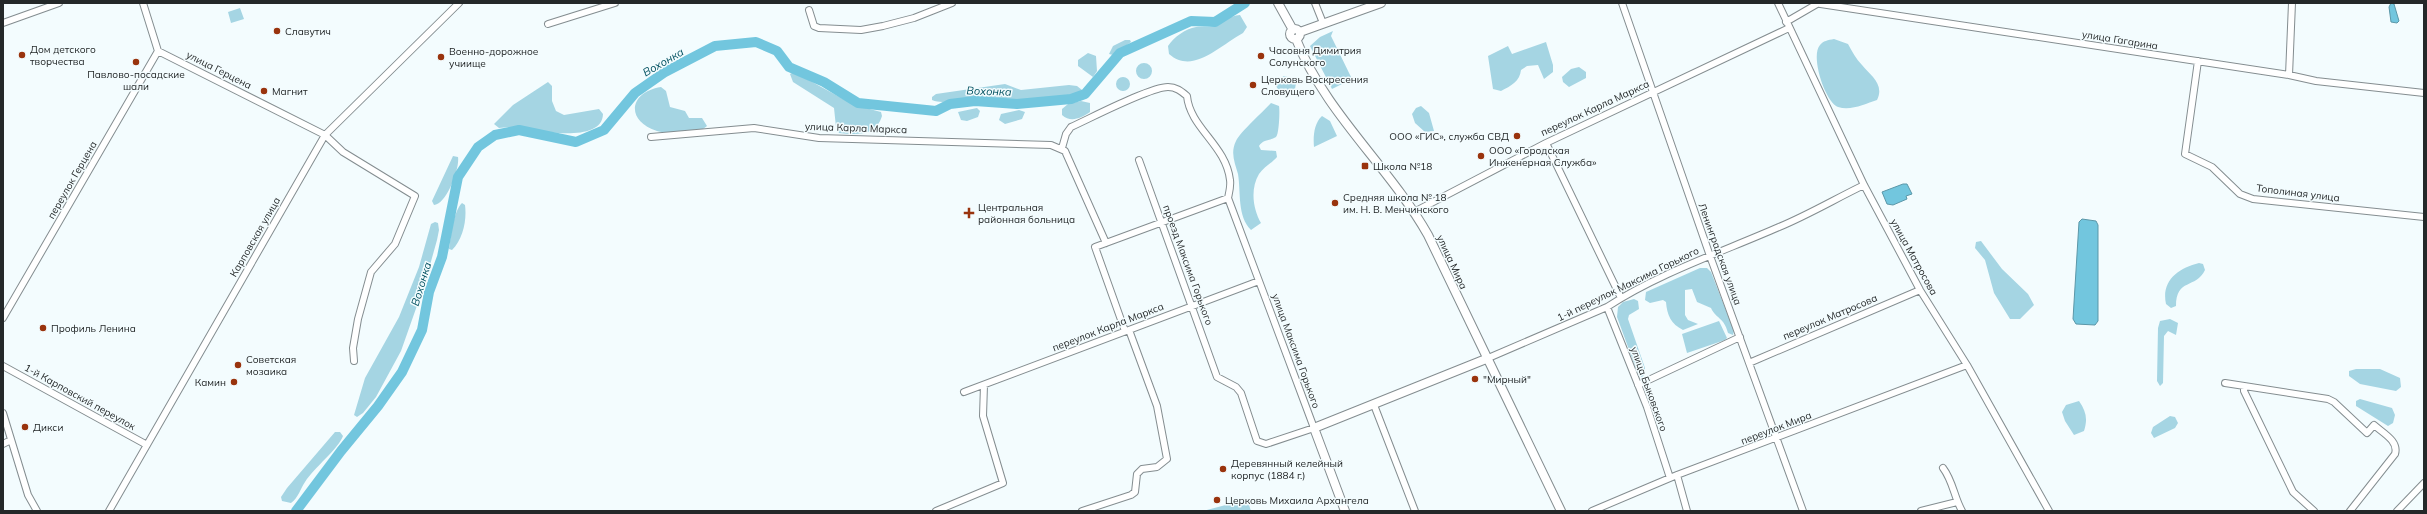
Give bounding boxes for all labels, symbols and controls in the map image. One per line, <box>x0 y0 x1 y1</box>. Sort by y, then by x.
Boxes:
place label: Славутич <box>285 25 331 38</box>
marker: Славутич <box>272 26 282 36</box>
street label: улица Гагарина <box>2081 28 2159 52</box>
place label: Дом детского творчества <box>30 43 96 68</box>
water label: Вохонка <box>640 44 686 79</box>
place label: Часовня Димитрия Солунского <box>1269 44 1361 69</box>
place label: Военно-дорожное учиище <box>449 45 539 70</box>
street label: улица Герцена <box>184 48 254 92</box>
marker: Дом детского творчества <box>17 50 27 60</box>
marker: Часовня Димитрия Солунского <box>1256 51 1266 61</box>
marker: Военно-дорожное учиище <box>436 52 446 62</box>
marker: Павлово-посадские шали <box>131 57 141 67</box>
place label: Павлово-посадские шали <box>87 68 185 93</box>
place label: Церковь Воскресения Словущего <box>1261 73 1368 98</box>
street label: переулок Карла Маркса <box>1539 77 1651 139</box>
marker: Церковь Воскресения Словущего <box>1248 80 1258 90</box>
water label: Вохонка <box>966 83 1012 99</box>
place label: Магнит <box>272 85 308 98</box>
marker: Магнит <box>259 86 269 96</box>
street label: улица Карла Маркса <box>805 120 907 136</box>
place label: ООО «ГИС», служба СВД <box>1389 130 1509 143</box>
marker: ООО «ГИС», служба СВД <box>1512 131 1522 141</box>
street label: переулок Герцена <box>44 139 100 221</box>
place label: ООО «Городская Инженерная Служба» <box>1489 144 1597 169</box>
marker: ООО «Городская Инженерная Служба» <box>1476 151 1486 161</box>
place label: Школа №18 <box>1373 160 1432 173</box>
marker: Школа №18 <box>1360 161 1370 171</box>
street label: Тополиная улица <box>2256 181 2340 205</box>
place label: Средняя школа № 18 им. Н. В. Менчинского <box>1343 191 1449 216</box>
street label: Карповская улица <box>227 195 283 279</box>
marker: Средняя школа № 18 им. Н. В. Менчинского <box>1330 198 1340 208</box>
place label: Центральная районная больница <box>978 201 1075 226</box>
street label: Ленинградская улица <box>1695 201 1745 307</box>
street label: проезд Максима Горького <box>1160 203 1216 327</box>
marker: Центральная районная больница <box>963 207 975 219</box>
street label: улица Матросова <box>1888 216 1940 298</box>
street label: улица Мира <box>1434 233 1470 291</box>
street label: 1-й переулок Максима Горького <box>1555 244 1701 324</box>
water label: Вохонка <box>408 260 434 308</box>
street label: переулок Матросова <box>1781 291 1879 343</box>
street label: улица Максима Горького <box>1269 292 1323 410</box>
street label: переулок Карла Маркса <box>1050 300 1166 354</box>
place label: Профиль Ленина <box>51 322 136 335</box>
marker: Профиль Ленина <box>38 323 48 333</box>
street label: улица Быковского <box>1628 345 1670 433</box>
place label: Советская мозаика <box>246 353 296 378</box>
marker: Советская мозаика <box>233 360 243 370</box>
street label: 1-й Карповский переулок <box>22 361 138 433</box>
place label: "Мирный" <box>1483 373 1531 386</box>
marker: "Мирный" <box>1470 374 1480 384</box>
place label: Камин <box>195 376 226 389</box>
marker: Камин <box>229 377 239 387</box>
street label: переулок Мира <box>1739 409 1813 447</box>
place label: Дикси <box>33 421 63 434</box>
marker: Дикси <box>20 422 30 432</box>
place label: Деревянный келейный корпус (1884 г.) <box>1231 457 1343 482</box>
marker: Деревянный келейный корпус (1884 г.) <box>1218 464 1228 474</box>
place label: Церковь Михаила Архангела <box>1225 494 1369 507</box>
marker: Церковь Михаила Архангела <box>1212 495 1222 505</box>

